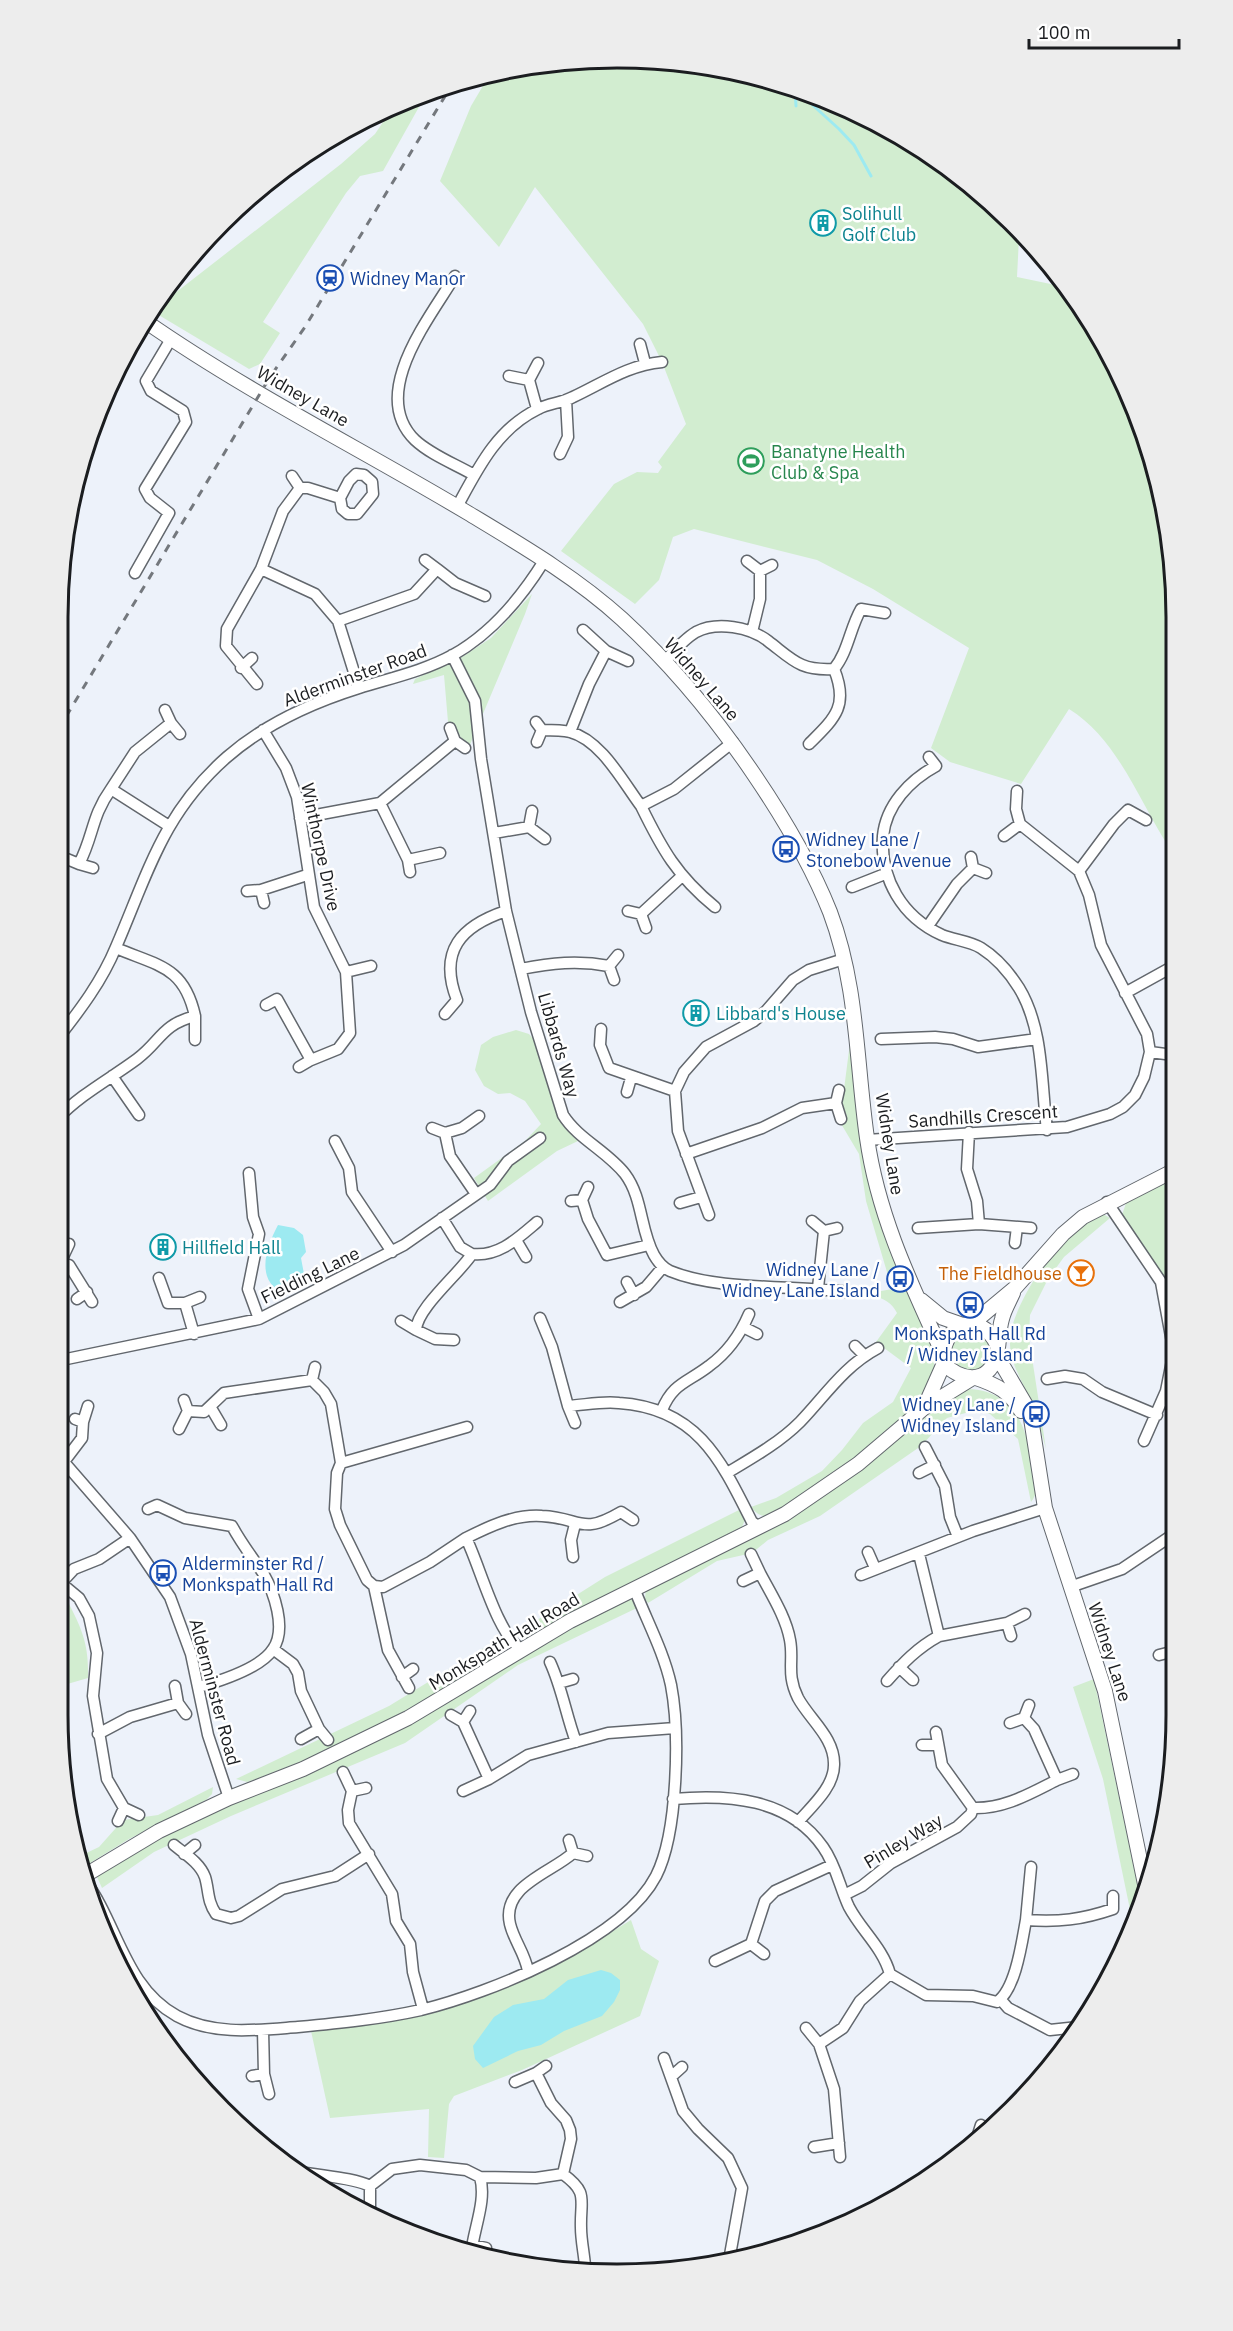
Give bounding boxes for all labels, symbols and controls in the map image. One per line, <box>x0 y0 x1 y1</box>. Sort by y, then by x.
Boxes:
scale bar <box>1029 12 1179 50</box>
text: 100 m <box>1038 21 1090 44</box>
place label: Solihull Golf Club <box>842 202 916 246</box>
building icon: Solihull Golf Club <box>808 208 838 238</box>
station icon: Widney Manor <box>315 263 345 293</box>
place label: Widney Manor <box>350 267 466 290</box>
street label: Widney Lane <box>253 360 353 432</box>
place label: Banatyne Health Club & Spa <box>771 440 905 484</box>
sports icon: Banatyne Health Club & Spa <box>736 446 766 476</box>
street label: Widney Lane <box>660 633 745 725</box>
street label: Alderminster Road <box>280 638 430 712</box>
street label: Winthorpe Drive <box>296 781 346 913</box>
place label: Widney Lane / Stonebow Avenue <box>806 828 952 872</box>
bus stop icon: Widney Lane / Stonebow Avenue <box>771 834 801 864</box>
street label: Libbards Way <box>533 990 585 1100</box>
building icon: Libbard's House <box>681 998 711 1028</box>
place label: Libbard's House <box>716 1002 846 1025</box>
street label: Widney Lane <box>871 1091 909 1197</box>
street label: Sandhills Crescent <box>907 1099 1059 1133</box>
building icon: Hillfield Hall <box>148 1232 178 1262</box>
place label: Hillfield Hall <box>182 1236 281 1259</box>
street label: Fielding Lane <box>257 1241 363 1309</box>
place label: Widney Lane / Widney Lane Island <box>722 1258 880 1302</box>
bar icon: The Fieldhouse <box>1066 1258 1096 1288</box>
place label: The Fieldhouse <box>938 1262 1062 1285</box>
bus stop icon: Widney Lane / Widney Lane Island <box>885 1264 915 1294</box>
bus stop icon: Monkspath Hall Rd / Widney Island <box>955 1290 985 1320</box>
place label: Monkspath Hall Rd / Widney Island <box>894 1322 1046 1366</box>
place label: Widney Lane / Widney Island <box>901 1393 1016 1437</box>
bus stop icon: Widney Lane / Widney Island <box>1021 1399 1051 1429</box>
place label: Alderminster Rd / Monkspath Hall Rd <box>182 1552 334 1596</box>
bus stop icon: Alderminster Rd / Monkspath Hall Rd <box>148 1558 178 1588</box>
street label: Monkspath Hall Road <box>425 1587 583 1695</box>
street label: Widney Lane <box>1083 1599 1137 1705</box>
street label: Alderminster Road <box>184 1616 246 1768</box>
street label: Pinley Way <box>859 1808 947 1873</box>

